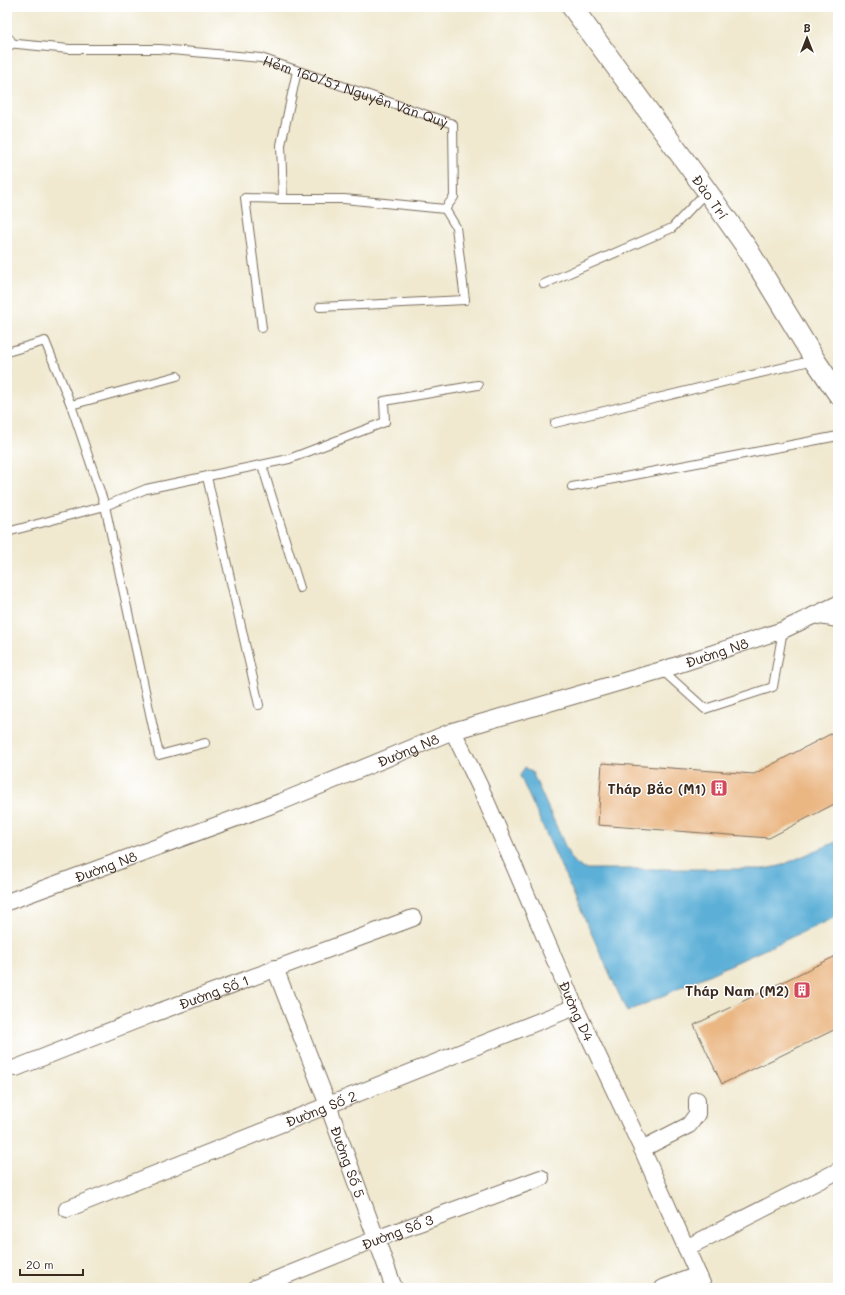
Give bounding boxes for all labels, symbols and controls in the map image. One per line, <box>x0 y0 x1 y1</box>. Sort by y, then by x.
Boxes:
north arrow <box>787 18 827 58</box>
text: B <box>803 20 811 35</box>
street label: Hẻm 160/57 Nguyễn Văn Quỳ <box>261 50 451 131</box>
street label: Đào Trí <box>688 170 733 223</box>
street label: Đường N8 <box>683 633 751 671</box>
street label: Đường N8 <box>374 728 442 771</box>
building icon: Tháp Bắc (M1) <box>709 778 729 798</box>
place label: Tháp Bắc (M1) <box>608 779 706 798</box>
street label: Đường N8 <box>72 846 140 886</box>
street label: Đường Số 1 <box>176 970 251 1013</box>
street label: Đường D4 <box>555 978 599 1045</box>
building icon: Tháp Nam (M2) <box>792 980 812 1000</box>
place label: Tháp Nam (M2) <box>685 981 789 1000</box>
street label: Đường Số 2 <box>282 1085 359 1131</box>
street label: Đường Số 5 <box>327 1123 370 1200</box>
street label: Đường Số 3 <box>358 1209 436 1254</box>
scale bar <box>20 1251 83 1277</box>
text: 20 m <box>26 1256 54 1272</box>

